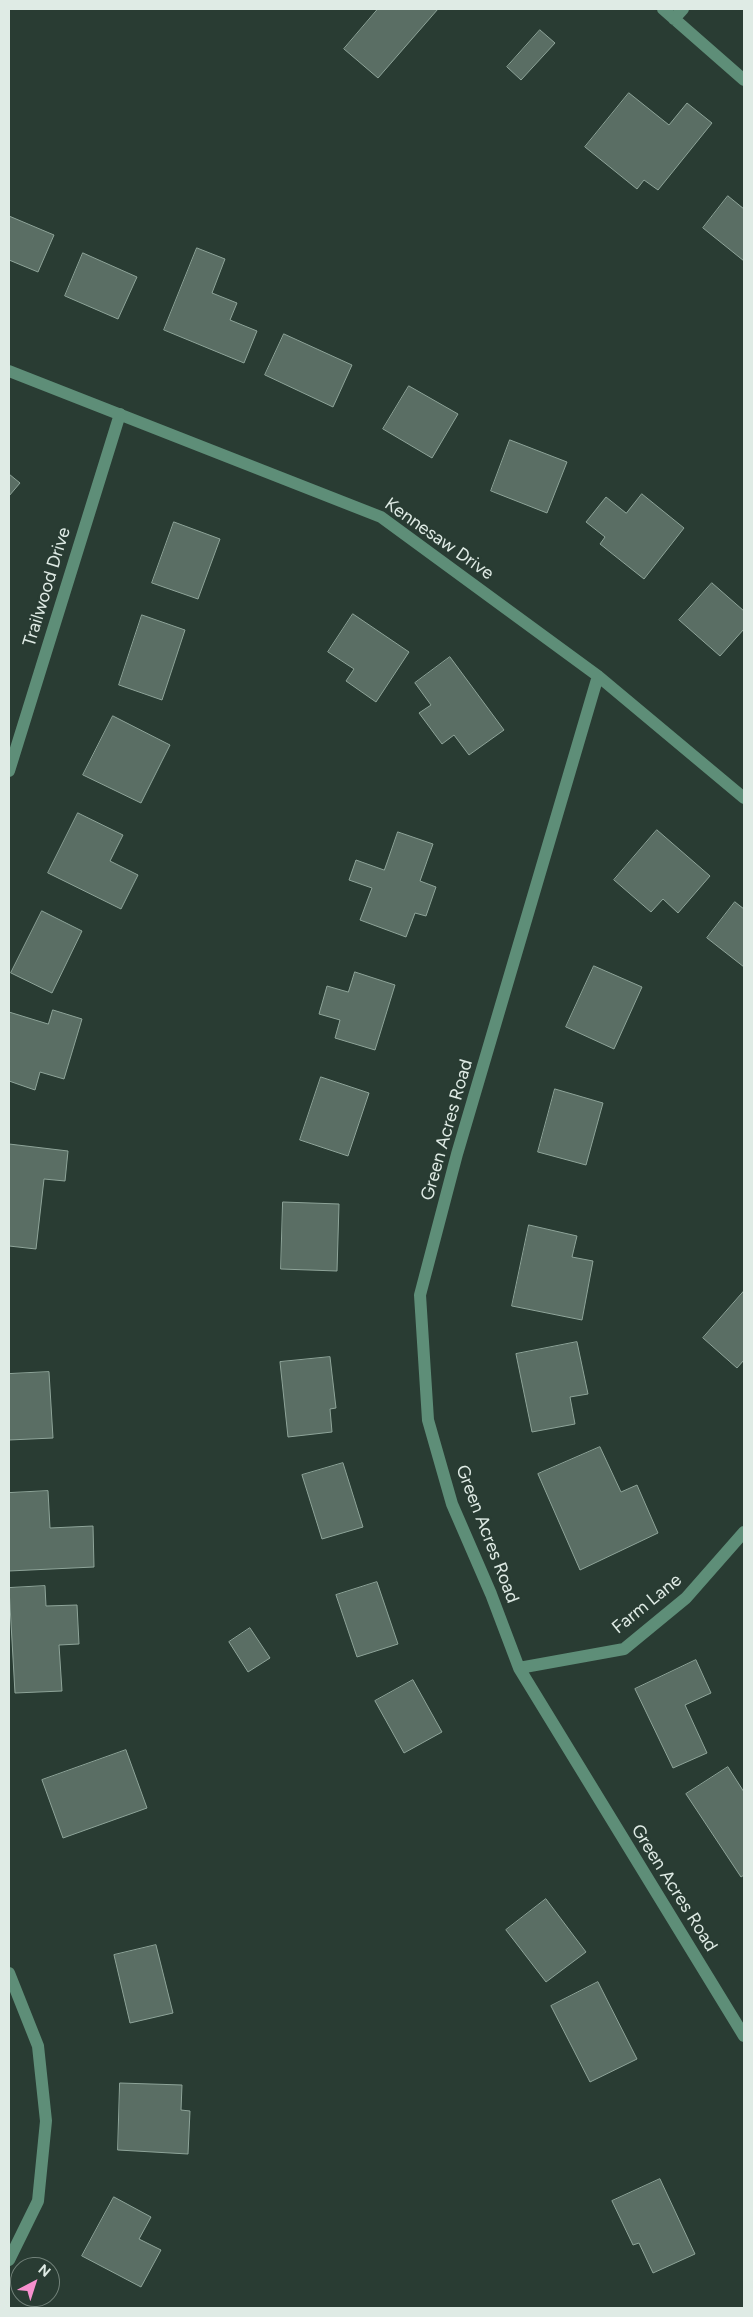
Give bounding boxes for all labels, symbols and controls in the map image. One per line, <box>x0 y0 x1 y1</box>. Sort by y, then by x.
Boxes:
street label: Kennesaw Drive <box>380 493 498 585</box>
street label: Trailwood Drive <box>19 525 75 649</box>
street label: Green Acres Road <box>417 1057 477 1203</box>
street label: Green Acres Road <box>451 1462 523 1606</box>
street label: Farm Lane <box>608 1569 686 1639</box>
street label: Green Acres Road <box>626 1820 722 1956</box>
north arrow <box>10 2257 60 2307</box>
text: N <box>35 2261 54 2281</box>

